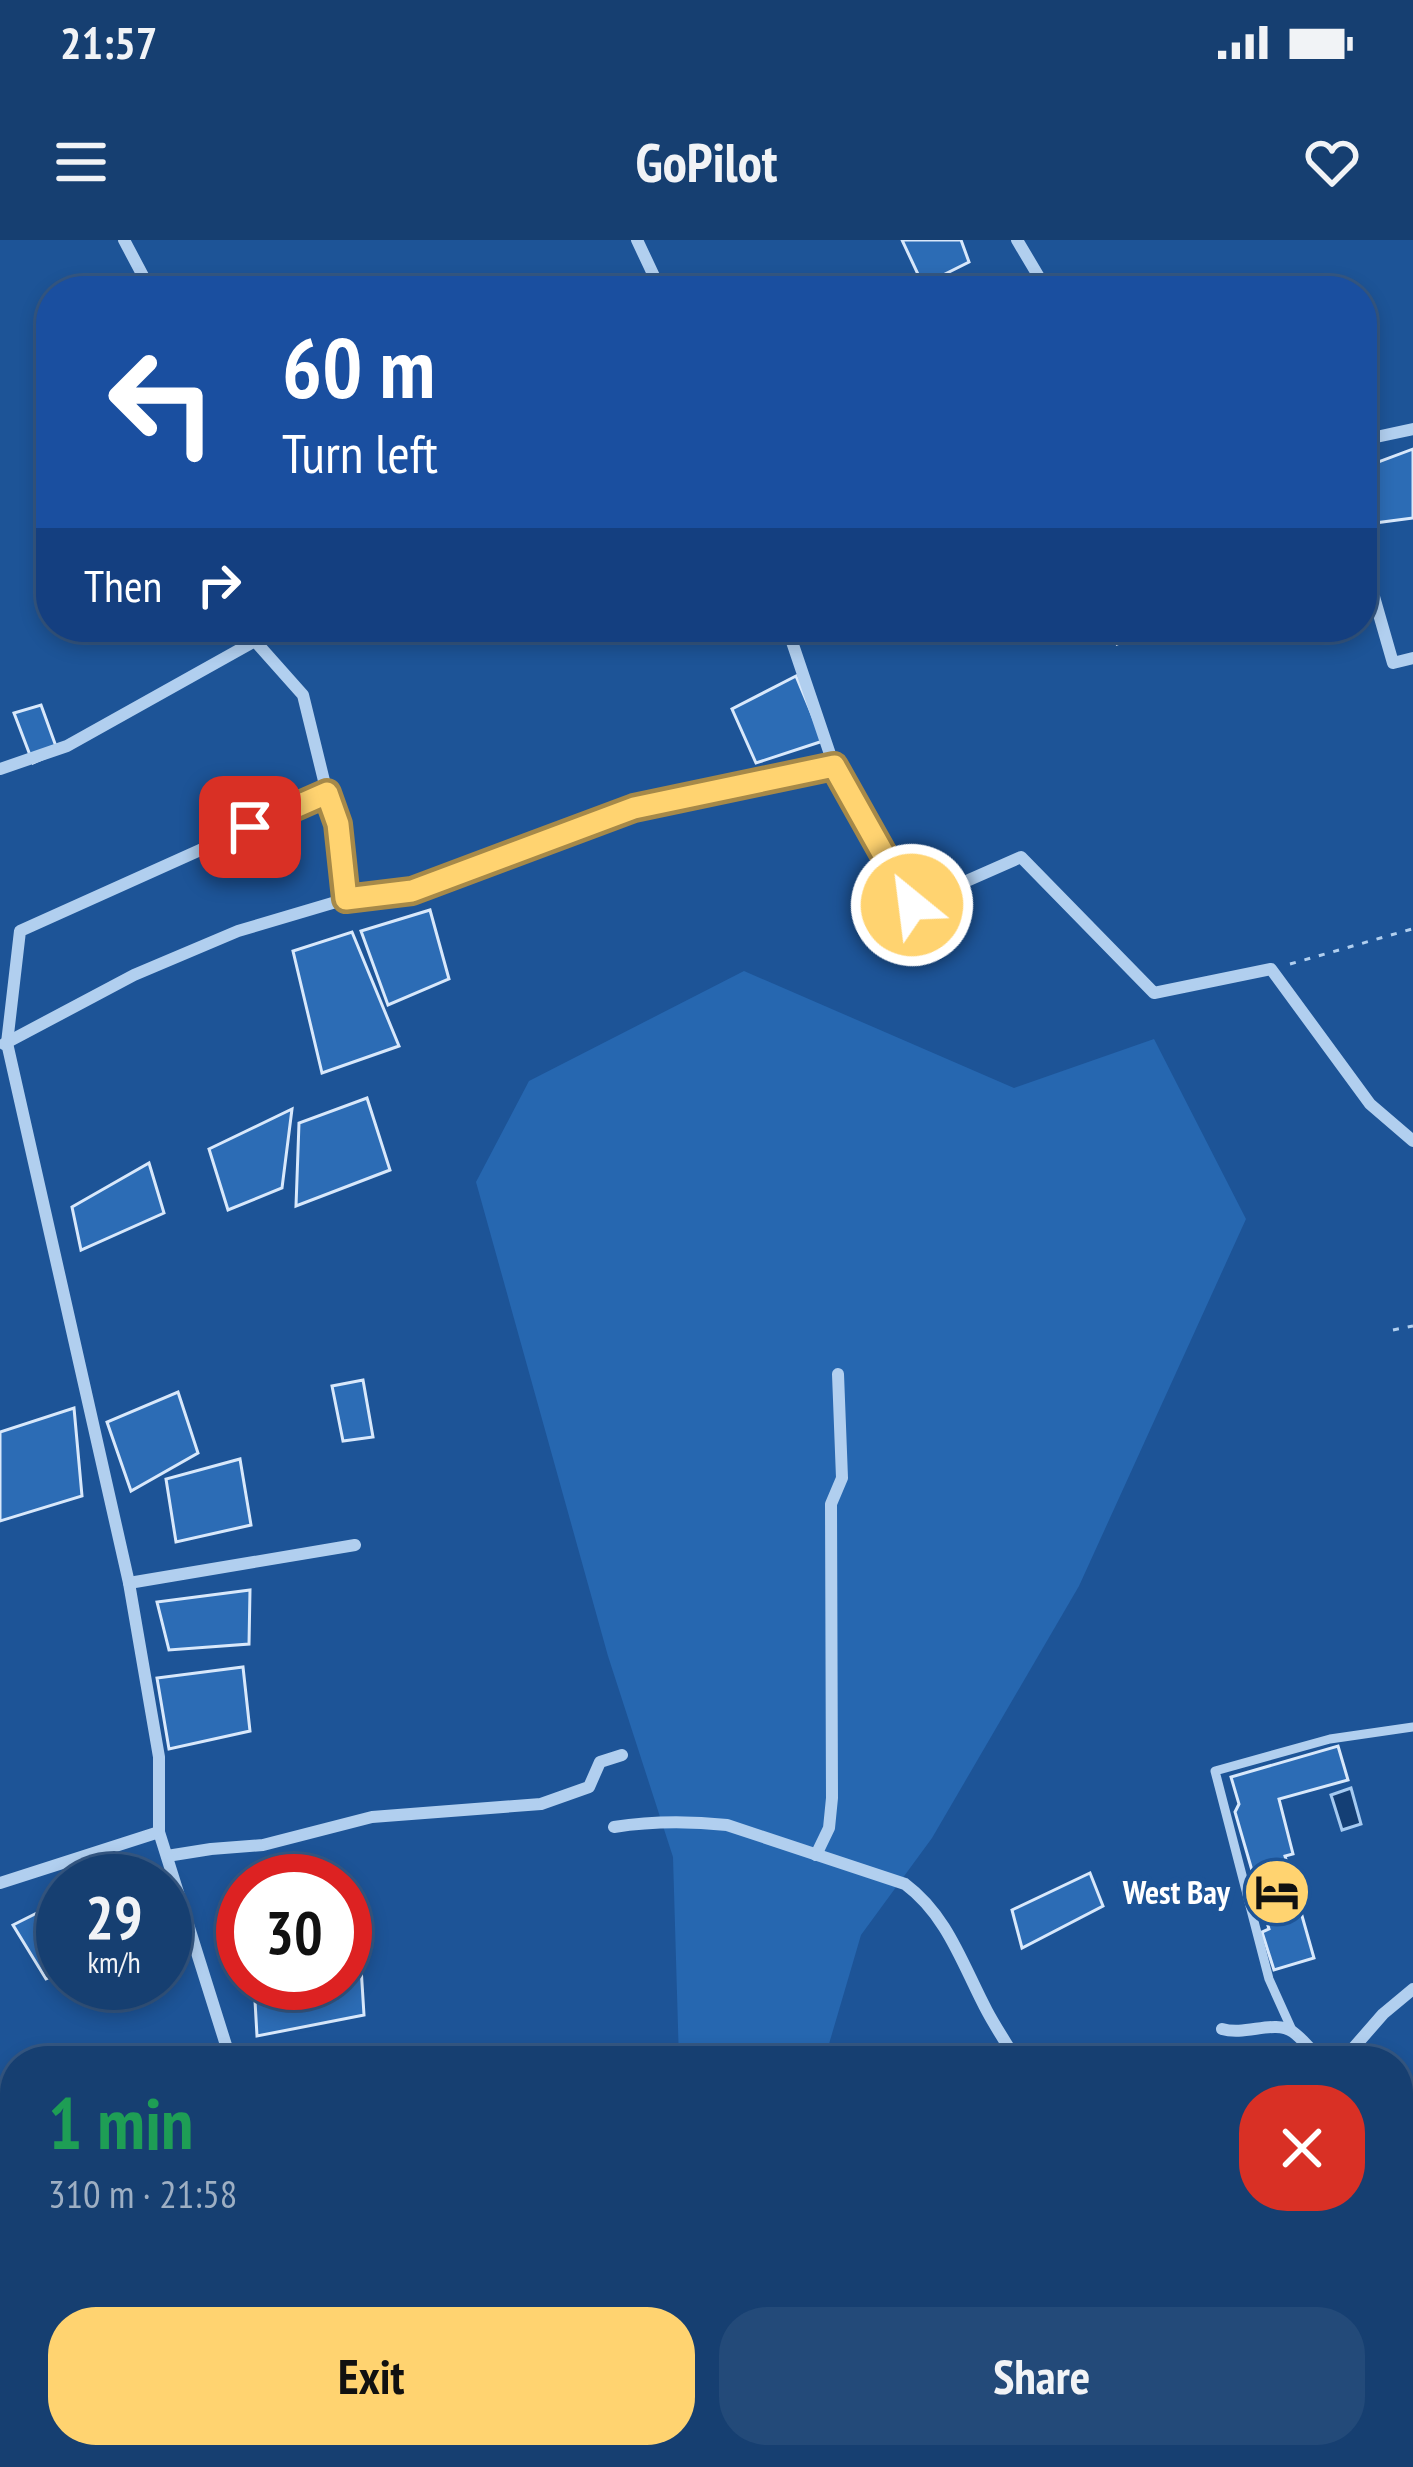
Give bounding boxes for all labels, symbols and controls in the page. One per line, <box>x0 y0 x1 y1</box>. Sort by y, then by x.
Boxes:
text: 21:57 <box>60 13 157 71</box>
text: GoPilot <box>636 127 777 197</box>
icon: menu <box>48 129 114 195</box>
icon: heart <box>1299 129 1365 195</box>
text: 60 m <box>282 312 435 421</box>
icon: left <box>84 324 240 480</box>
text: Turn left <box>282 418 438 488</box>
icon: right <box>186 552 252 618</box>
text: Then <box>84 556 162 614</box>
pin <box>199 776 301 878</box>
icon: arrive <box>217 794 283 860</box>
position arrow <box>849 842 975 968</box>
speed limit sign: 30 <box>216 1854 372 2010</box>
hotel icon: West Bay <box>1242 1857 1312 1927</box>
place label: West Bay <box>1122 1870 1231 1913</box>
text: 29 <box>85 1878 143 1956</box>
text: km/h <box>87 1942 141 1981</box>
text: 1 min <box>48 2076 193 2169</box>
button: close <box>1239 2085 1365 2211</box>
text: 310 m · 21:58 <box>48 2168 237 2219</box>
button: Exit <box>48 2307 695 2445</box>
button: Share <box>719 2307 1365 2445</box>

